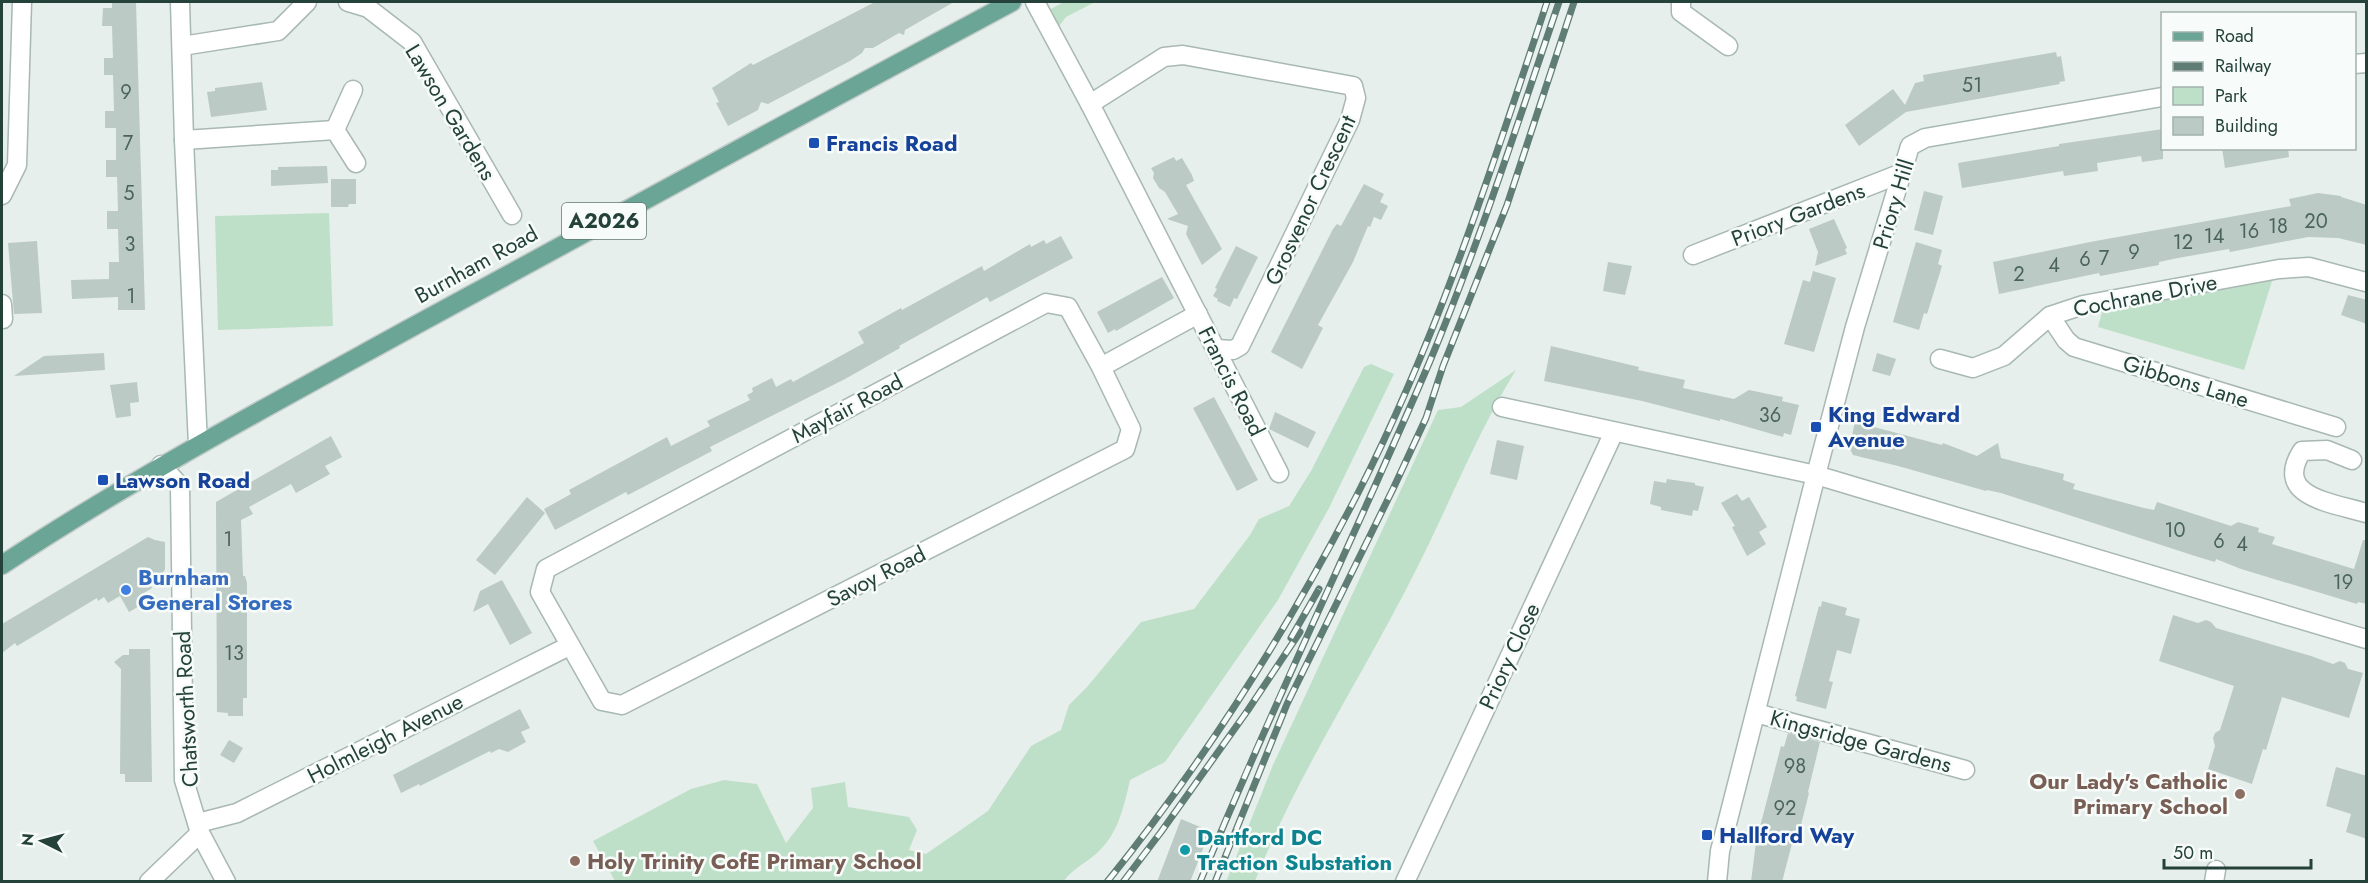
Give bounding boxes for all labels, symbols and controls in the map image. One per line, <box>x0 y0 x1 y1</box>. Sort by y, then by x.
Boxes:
legend <box>2161 12 2356 150</box>
text: Road <box>2215 23 2254 49</box>
street label: Lawson Gardens <box>398 38 504 186</box>
text: Railway <box>2215 53 2271 79</box>
house number: 51 <box>1962 71 1982 100</box>
house number: 9 <box>120 78 132 107</box>
text: Park <box>2215 83 2247 109</box>
street label: Grosvenor Crescent <box>1256 109 1364 290</box>
text: Building <box>2215 113 2278 139</box>
place label: Francis Road <box>826 127 958 159</box>
house number: 7 <box>123 129 134 158</box>
marker: Francis Road <box>807 136 821 150</box>
street label: Priory Hill <box>1864 155 1922 253</box>
street label: Priory Gardens <box>1727 174 1870 254</box>
house number: 5 <box>123 179 135 208</box>
road number: A2026 <box>562 203 646 239</box>
house number: 20 <box>2304 207 2328 236</box>
house number: 18 <box>2268 212 2288 241</box>
street label: Burnham Road <box>409 217 543 311</box>
house number: 16 <box>2239 217 2259 246</box>
house number: 14 <box>2204 222 2225 251</box>
house number: 12 <box>2173 228 2193 257</box>
house number: 3 <box>125 230 136 259</box>
house number: 9 <box>2128 238 2140 267</box>
house number: 7 <box>2099 244 2110 273</box>
house number: 6 <box>2079 245 2091 274</box>
house number: 4 <box>2048 251 2060 280</box>
house number: 2 <box>2013 260 2025 289</box>
street label: Cochrane Drive <box>2070 265 2220 325</box>
house number: 1 <box>127 282 136 311</box>
street label: Francis Road <box>1191 321 1273 441</box>
street label: Gibbons Lane <box>2119 347 2253 415</box>
street label: Mayfair Road <box>786 365 908 451</box>
place label: King Edward Avenue <box>1827 398 1960 455</box>
house number: 36 <box>1759 401 1781 430</box>
marker: King Edward Avenue <box>1809 420 1823 434</box>
place label: Lawson Road <box>115 464 250 496</box>
marker: Lawson Road <box>96 473 110 487</box>
house number: 10 <box>2165 516 2186 545</box>
house number: 1 <box>224 525 233 554</box>
house number: 6 <box>2213 527 2225 556</box>
house number: 4 <box>2236 530 2248 559</box>
street label: Savoy Road <box>821 537 931 615</box>
place label: Burnham General Stores <box>138 561 292 618</box>
house number: 19 <box>2333 568 2353 597</box>
marker: Burnham General Stores <box>119 583 133 597</box>
street label: Priory Close <box>1470 598 1548 714</box>
street label: Chatsworth Road <box>166 630 206 788</box>
house number: 13 <box>224 639 244 668</box>
street label: Holmleigh Avenue <box>301 685 469 791</box>
street label: Kingsridge Gardens <box>1767 701 1956 781</box>
house number: 98 <box>1784 752 1806 781</box>
place label: Our Lady's Catholic Primary School <box>2029 765 2228 822</box>
marker: Our Lady's Catholic Primary School <box>2233 787 2247 801</box>
house number: 92 <box>1774 794 1796 823</box>
north arrow <box>12 811 72 871</box>
place label: Hallford Way <box>1719 819 1855 851</box>
place label: Dartford DC Traction Substation <box>1197 821 1392 878</box>
marker: Hallford Way <box>1700 828 1714 842</box>
text: N <box>15 832 40 847</box>
scale bar <box>2164 832 2311 870</box>
text: 50 m <box>2173 840 2213 866</box>
marker: Dartford DC Traction Substation <box>1178 843 1192 857</box>
place label: Holy Trinity CofE Primary School <box>587 845 922 877</box>
marker: Holy Trinity CofE Primary School <box>568 854 582 868</box>

